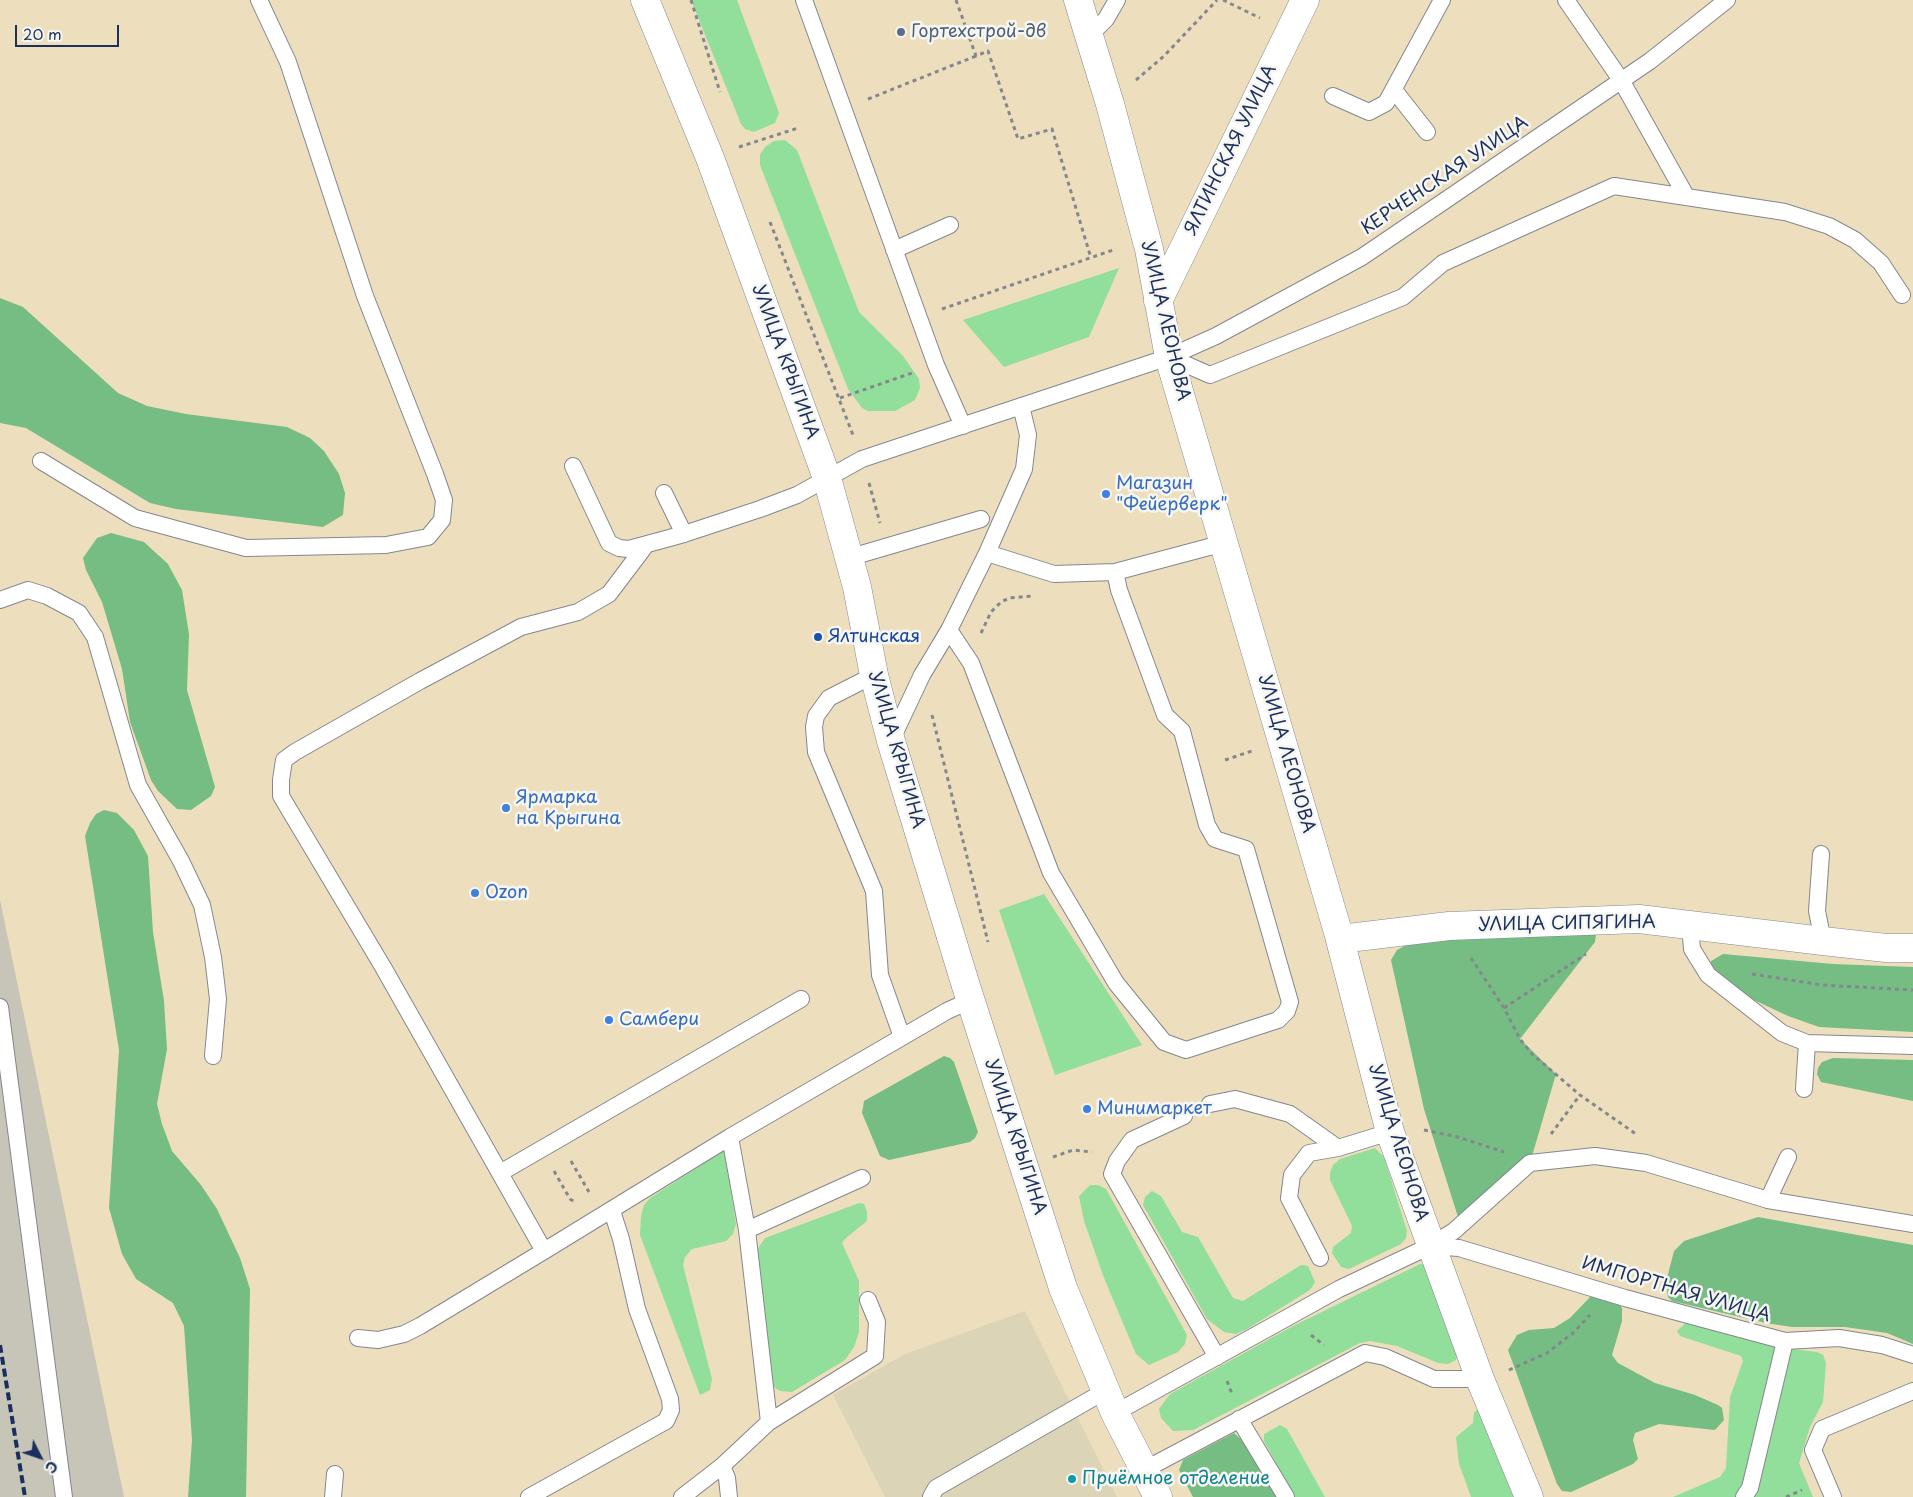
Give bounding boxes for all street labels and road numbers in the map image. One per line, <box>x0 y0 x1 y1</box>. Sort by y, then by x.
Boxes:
street label: ЯЛТИНСКАЯ УЛИЦА <box>1180 61 1282 239</box>
street label: КЕРЧЕНСКАЯ УЛИЦА <box>1358 112 1532 240</box>
street label: УЛИЦА ЛЕОНОВА <box>1136 239 1194 403</box>
street label: УЛИЦА КРЫГИНА <box>747 282 823 442</box>
street label: УЛИЦА КРЫГИНА <box>863 669 929 831</box>
street label: УЛИЦА ЛЕОНОВА <box>1253 672 1319 836</box>
street label: УЛИЦА СИПЯГИНА <box>1478 912 1656 936</box>
street label: УЛИЦА КРЫГИНА <box>980 1056 1050 1218</box>
street label: УЛИЦА ЛЕОНОВА <box>1364 1062 1432 1224</box>
street label: ИМПОРТНАЯ УЛИЦА <box>1579 1253 1773 1327</box>

